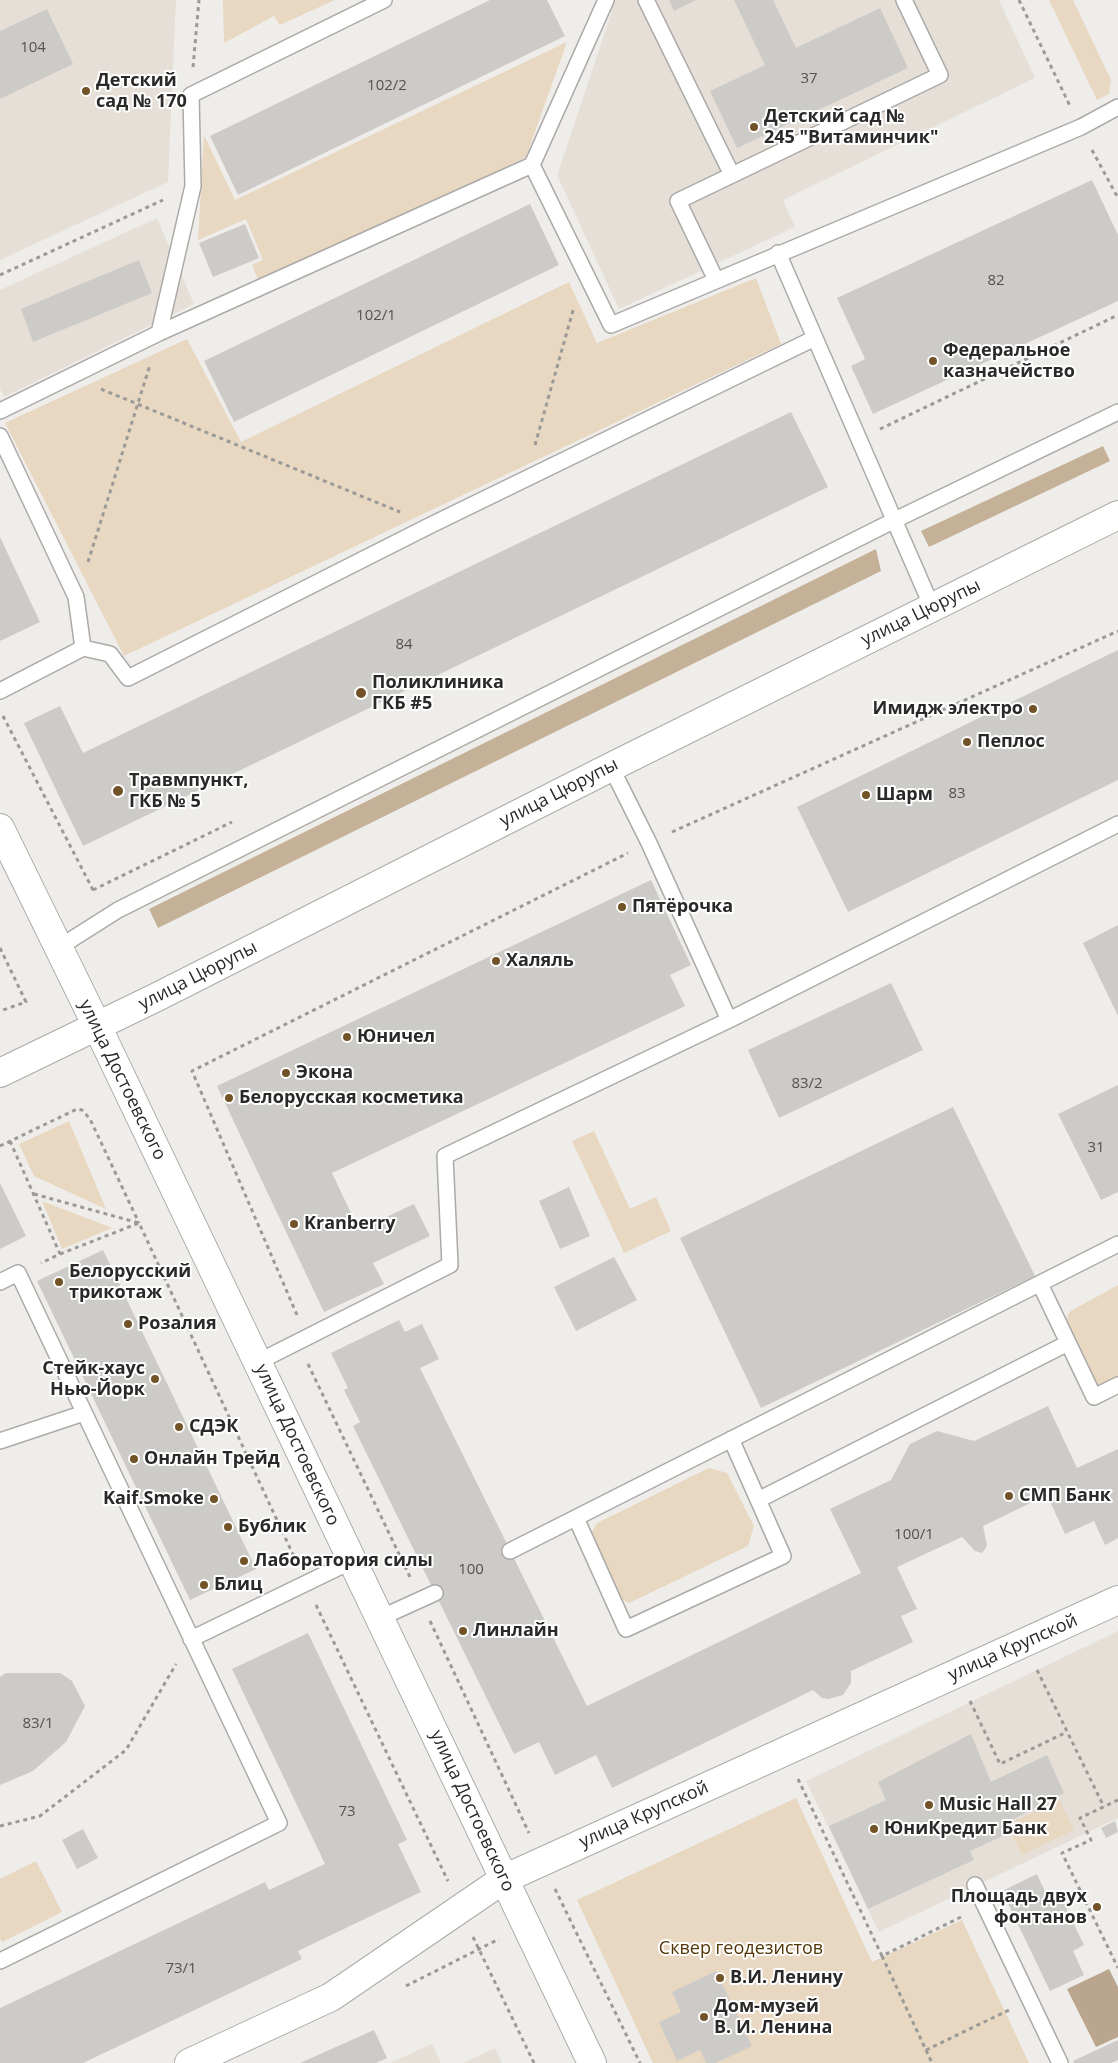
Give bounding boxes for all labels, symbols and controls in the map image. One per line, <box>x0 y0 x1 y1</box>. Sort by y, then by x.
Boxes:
house number: 104 <box>20 39 46 57</box>
place label: Детский сад № 170 <box>96 70 187 112</box>
house number: 37 <box>800 70 818 88</box>
house number: 102/2 <box>367 77 407 95</box>
marker: Детский сад № 170 <box>80 85 92 97</box>
place label: Детский сад № 245 "Витаминчик" <box>764 106 938 148</box>
marker: Детский сад № 245 "Витаминчик" <box>748 121 760 133</box>
house number: 82 <box>987 272 1005 290</box>
house number: 102/1 <box>356 307 396 325</box>
place label: Федеральное казначейство <box>943 340 1075 382</box>
marker: Федеральное казначейство <box>927 355 939 367</box>
street label: улица Цюрупы <box>858 575 984 651</box>
house number: 84 <box>395 636 413 654</box>
place label: Поликлиника ГКБ #5 <box>372 672 504 714</box>
marker: Поликлиника ГКБ #5 <box>354 686 368 700</box>
place label: Имидж электро <box>873 698 1023 720</box>
marker: Имидж электро <box>1027 703 1039 715</box>
place label: Пеплос <box>977 731 1045 753</box>
marker: Пеплос <box>961 736 973 748</box>
street label: улица Цюрупы <box>496 754 622 832</box>
place label: Травмпункт, ГКБ № 5 <box>129 770 248 812</box>
marker: Травмпункт, ГКБ № 5 <box>111 784 125 798</box>
place label: Шарм <box>876 784 933 806</box>
house number: 83 <box>948 785 966 803</box>
marker: Шарм <box>860 789 872 801</box>
place label: Пятёрочка <box>632 896 733 918</box>
marker: Пятёрочка <box>616 901 628 913</box>
street label: улица Цюрупы <box>135 937 261 1015</box>
place label: Халяль <box>506 950 574 972</box>
marker: Халяль <box>490 955 502 967</box>
street label: улица Достоевского <box>74 996 170 1164</box>
place label: Юничел <box>357 1026 435 1048</box>
marker: Юничел <box>341 1031 353 1043</box>
place label: Экона <box>296 1062 353 1084</box>
marker: Экона <box>280 1067 292 1079</box>
house number: 83/2 <box>791 1075 823 1093</box>
place label: Белорусская косметика <box>239 1087 464 1109</box>
marker: Белорусская косметика <box>223 1092 235 1104</box>
house number: 31 <box>1087 1139 1105 1157</box>
place label: Kranberry <box>304 1213 395 1235</box>
marker: Kranberry <box>288 1218 300 1230</box>
place label: Белорусский трикотаж <box>69 1261 191 1304</box>
marker: Белорусский трикотаж <box>53 1276 65 1288</box>
place label: Розалия <box>138 1313 217 1335</box>
marker: Розалия <box>122 1318 134 1330</box>
place label: Стейк-хаус Нью-Йорк <box>42 1358 145 1400</box>
street label: улица Достоевского <box>250 1361 344 1529</box>
marker: Стейк-хаус Нью-Йорк <box>149 1373 161 1385</box>
place label: СДЭК <box>189 1416 238 1438</box>
marker: СДЭК <box>173 1421 185 1433</box>
place label: Онлайн Трейд <box>144 1448 280 1470</box>
marker: Онлайн Трейд <box>128 1453 140 1465</box>
place label: СМП Банк <box>1019 1485 1111 1507</box>
place label: Kaif.Smoke <box>103 1488 204 1510</box>
marker: СМП Банк <box>1003 1490 1015 1502</box>
marker: Kaif.Smoke <box>208 1493 220 1505</box>
place label: Бублик <box>238 1516 307 1538</box>
marker: Бублик <box>222 1521 234 1533</box>
house number: 100/1 <box>894 1526 934 1544</box>
place label: Лаборатория силы <box>254 1550 433 1572</box>
marker: Лаборатория силы <box>238 1555 250 1567</box>
house number: 100 <box>458 1561 484 1579</box>
place label: Блиц <box>214 1574 262 1596</box>
marker: Блиц <box>198 1579 210 1591</box>
street label: улица Крупской <box>945 1610 1081 1686</box>
place label: Линлайн <box>473 1620 559 1642</box>
marker: Линлайн <box>457 1625 469 1637</box>
house number: 83/1 <box>22 1715 54 1733</box>
street label: улица Достоевского <box>425 1727 519 1895</box>
street label: улица Крупской <box>576 1777 712 1853</box>
place label: Music Hall 27 <box>939 1794 1057 1816</box>
marker: Music Hall 27 <box>923 1799 935 1811</box>
house number: 73 <box>338 1803 356 1821</box>
place label: ЮниКредит Банк <box>884 1818 1047 1840</box>
marker: ЮниКредит Банк <box>868 1823 880 1835</box>
place label: Площадь двух фонтанов <box>951 1886 1087 1928</box>
marker: Площадь двух фонтанов <box>1091 1901 1103 1913</box>
park label: Сквер геодезистов <box>659 1938 823 1960</box>
house number: 73/1 <box>165 1960 197 1978</box>
place label: В.И. Ленину <box>730 1967 843 1989</box>
marker: В.И. Ленину <box>714 1972 726 1984</box>
place label: Дом-музей В. И. Ленина <box>714 1996 832 2038</box>
marker: Дом-музей В. И. Ленина <box>698 2011 710 2023</box>

